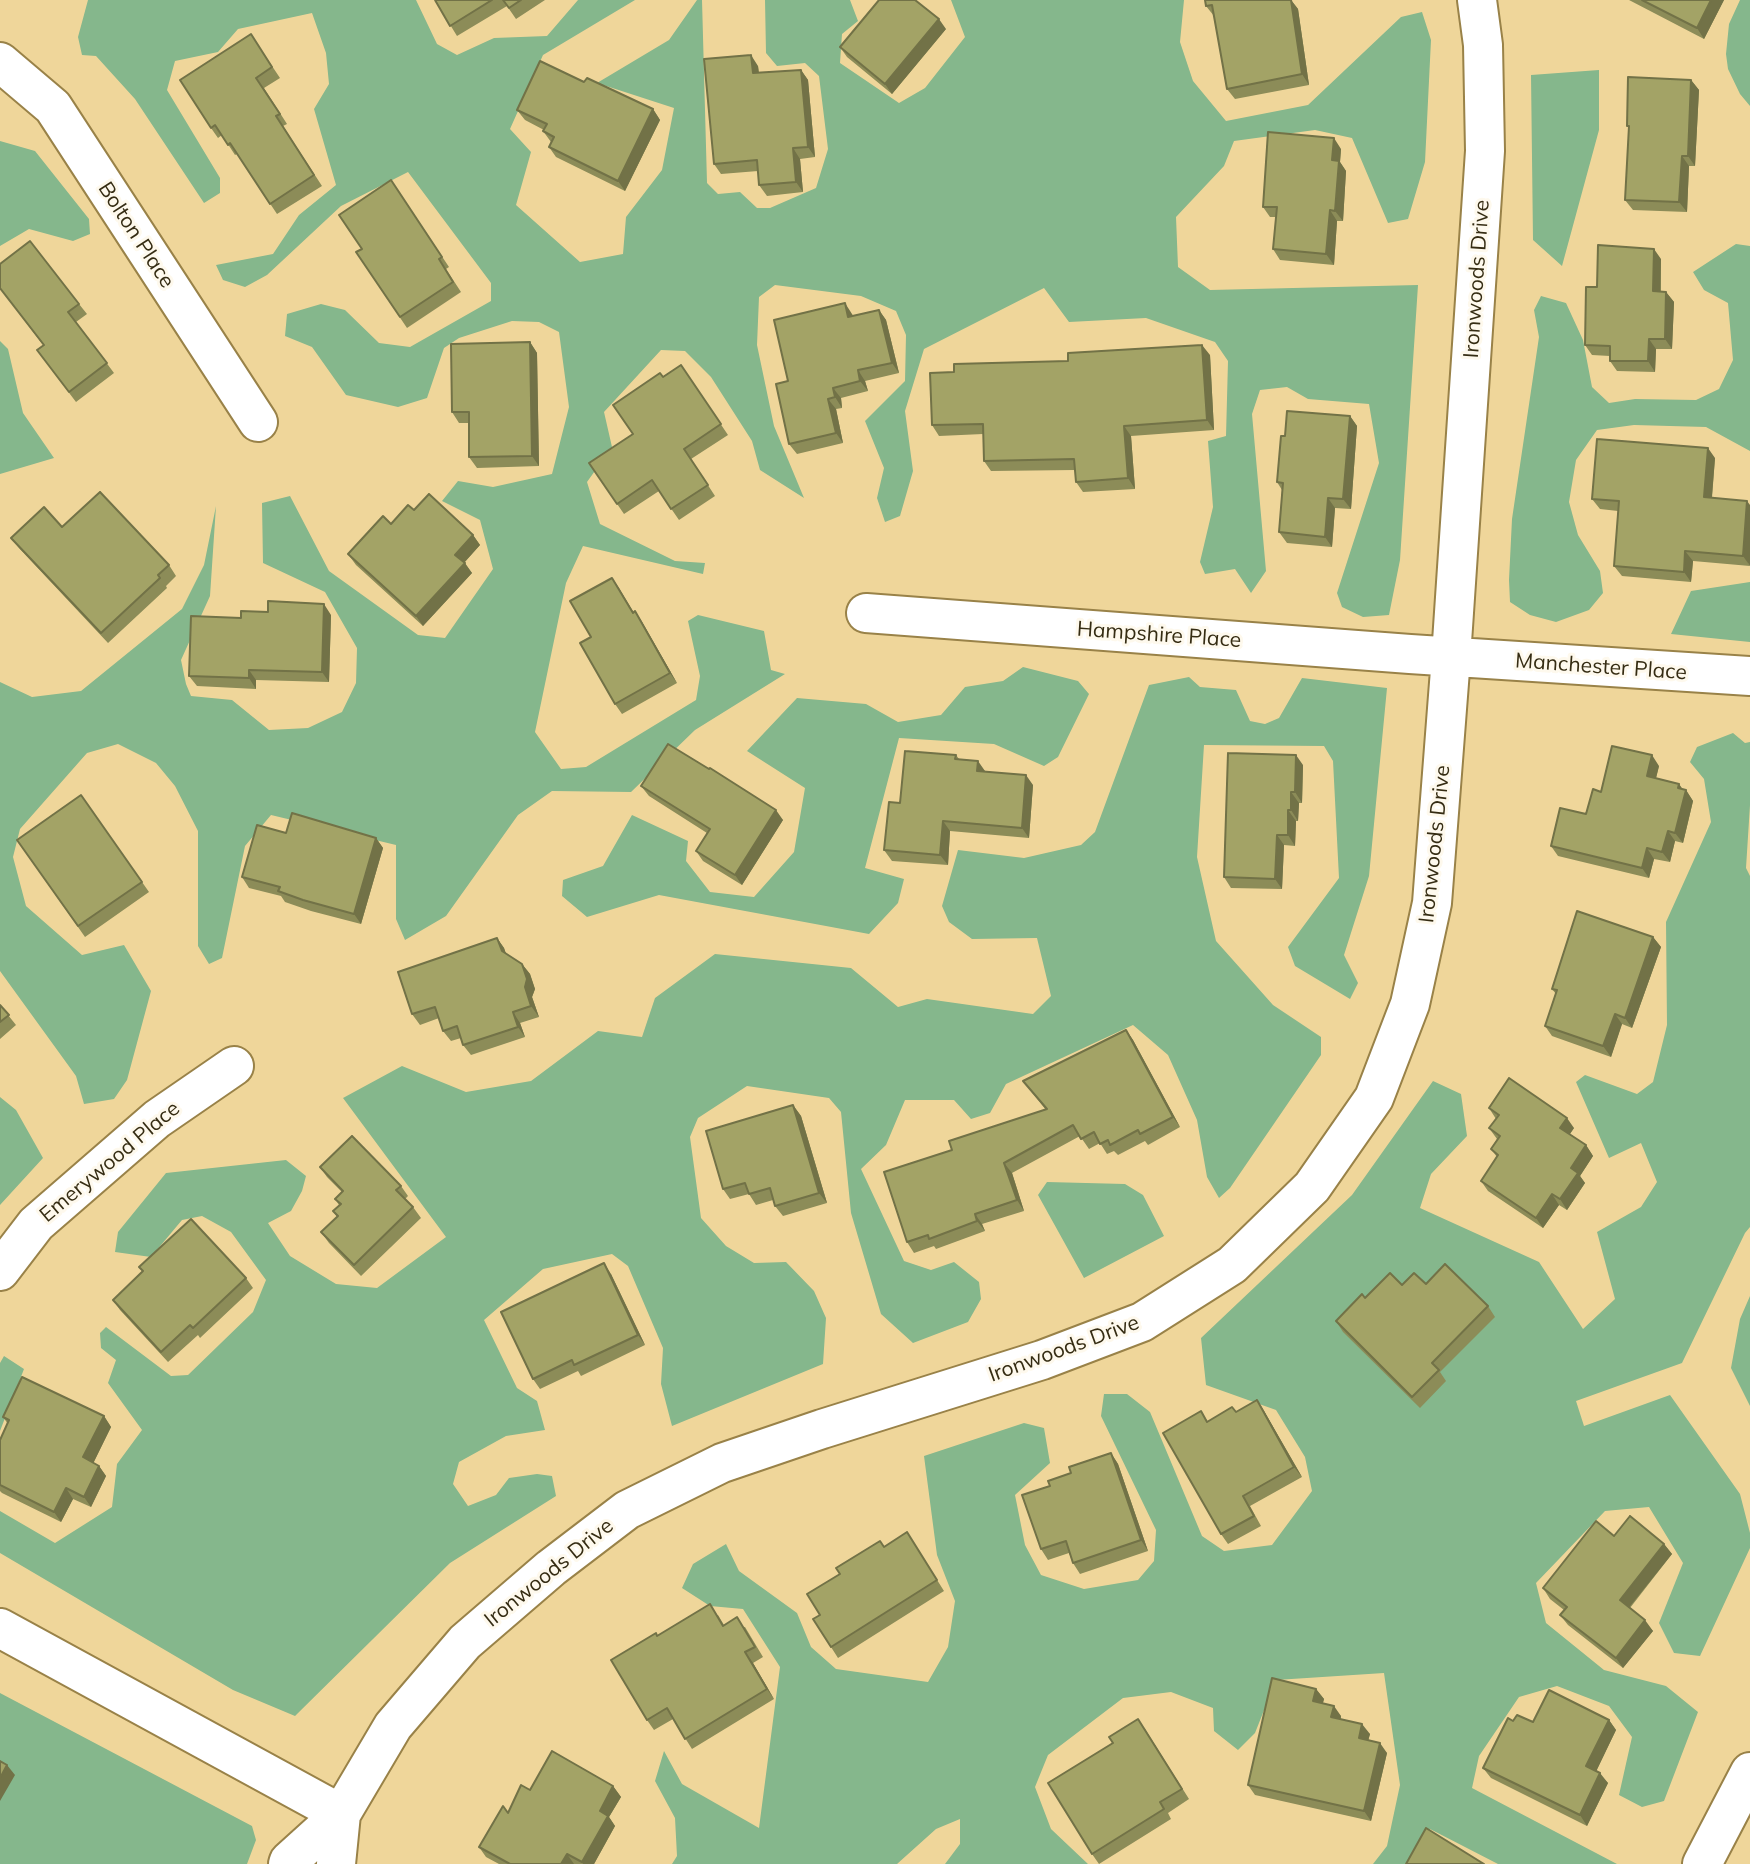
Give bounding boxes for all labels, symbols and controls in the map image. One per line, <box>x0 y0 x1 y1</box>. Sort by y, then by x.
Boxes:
street label: Bolton Place <box>92 177 180 293</box>
street label: Ironwoods Drive <box>1459 199 1495 359</box>
street label: Hampshire Place <box>1076 617 1242 653</box>
street label: Manchester Place <box>1514 648 1688 686</box>
street label: Ironwoods Drive <box>1414 764 1456 924</box>
street label: Emerywood Place <box>35 1096 185 1228</box>
street label: Ironwoods Drive <box>985 1310 1143 1388</box>
street label: Ironwoods Drive <box>480 1513 618 1633</box>

